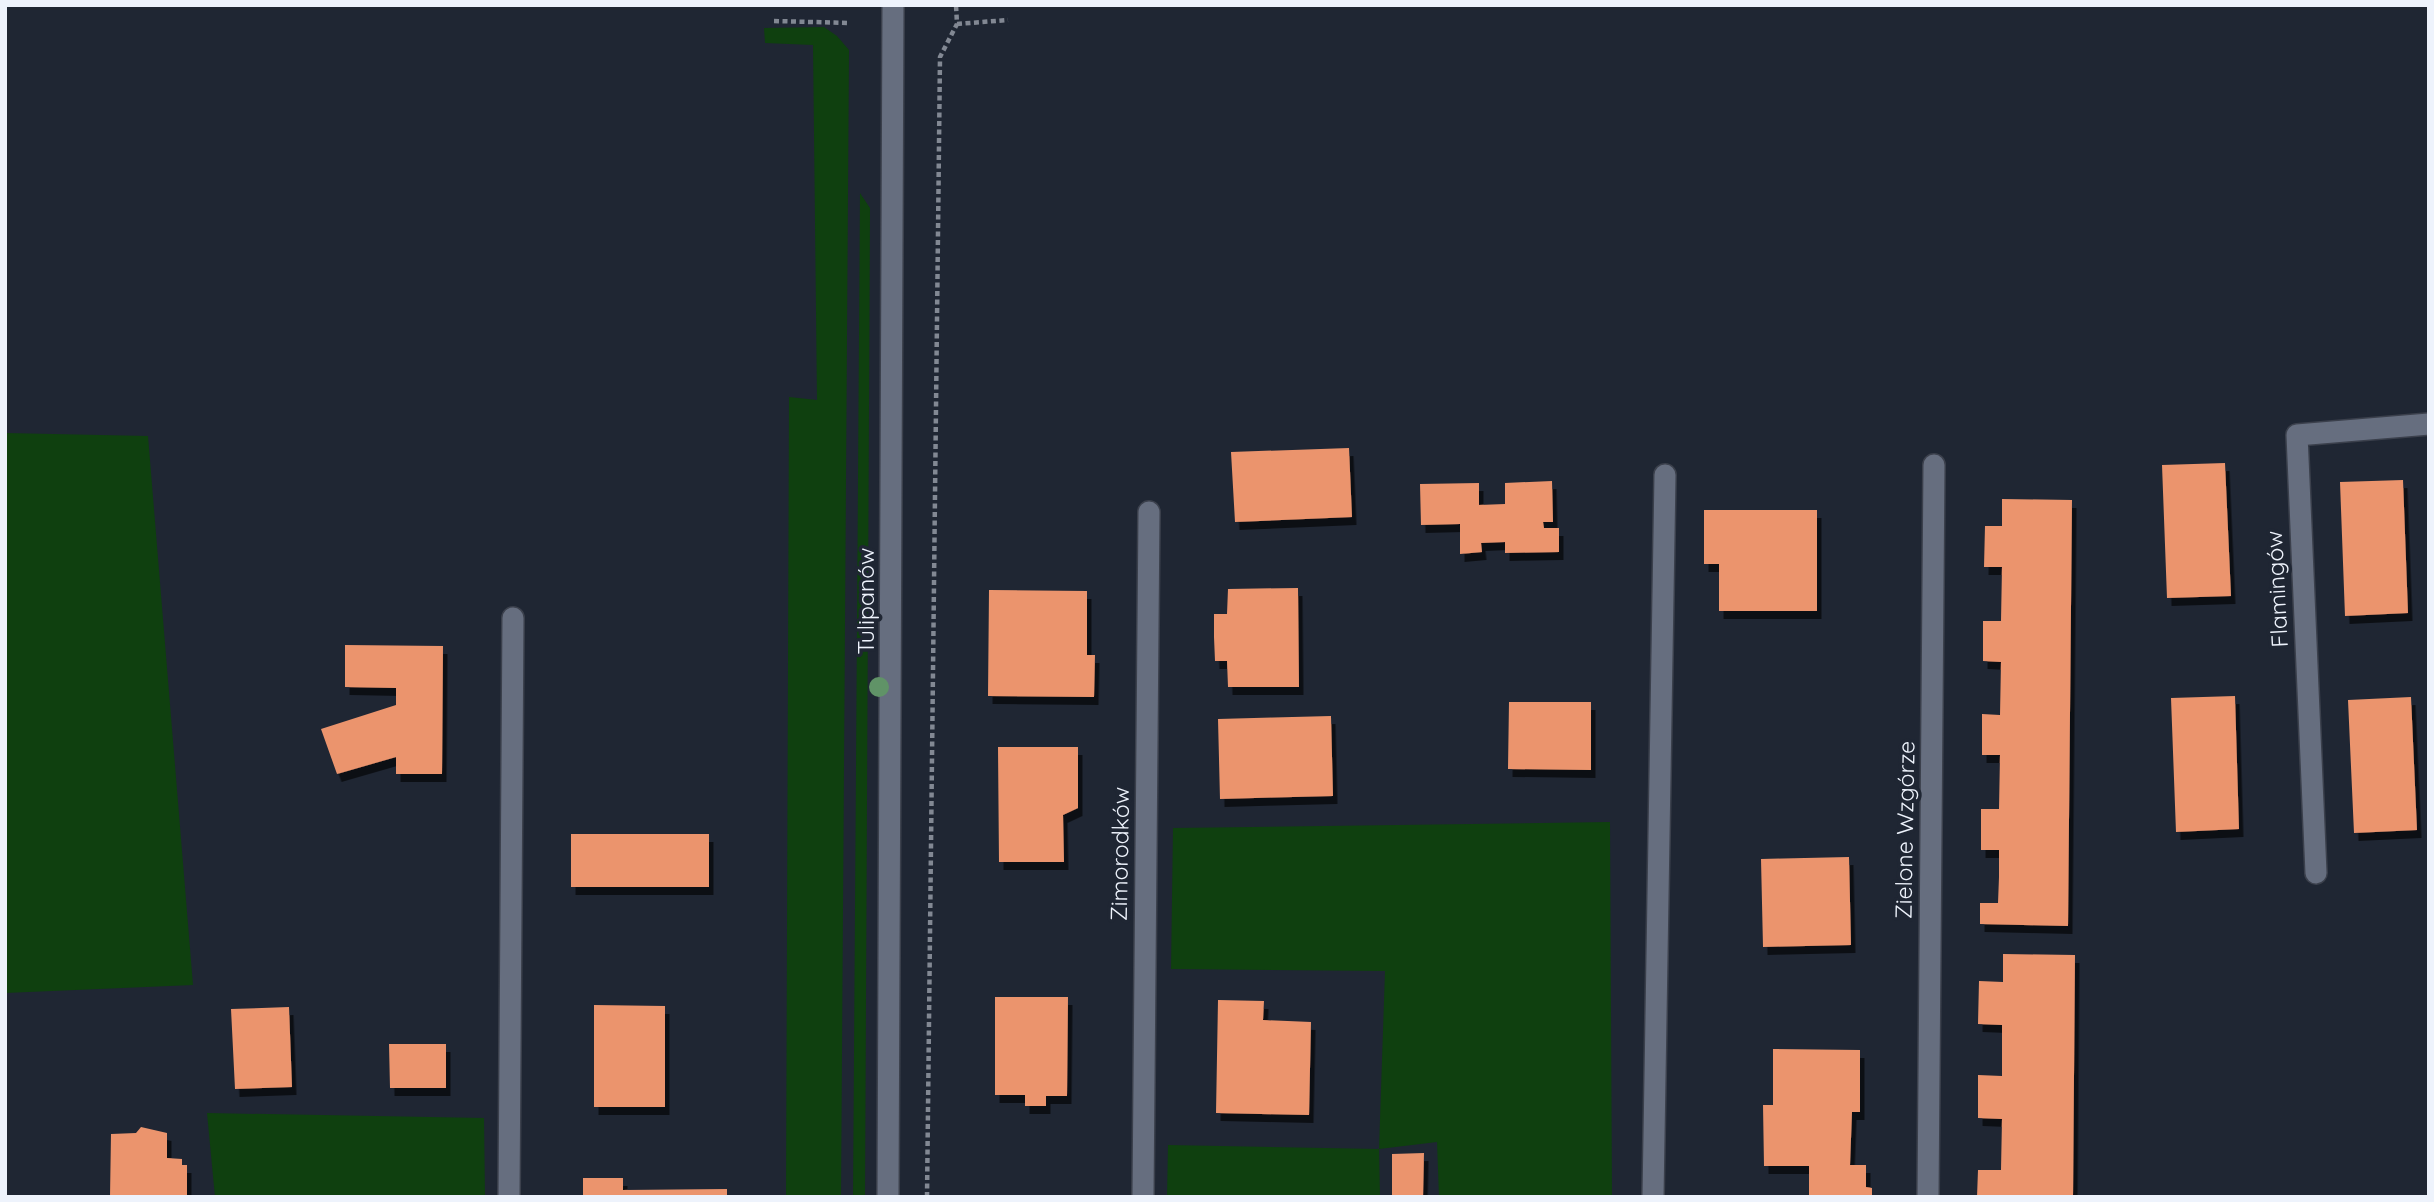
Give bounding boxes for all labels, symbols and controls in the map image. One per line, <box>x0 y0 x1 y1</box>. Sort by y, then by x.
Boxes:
street label: Flamingów <box>2259 530 2294 648</box>
street label: Tulipanów <box>851 548 880 654</box>
street label: Zielone Wzgórze <box>1888 741 1921 919</box>
street label: Zimorodków <box>1104 787 1135 921</box>

